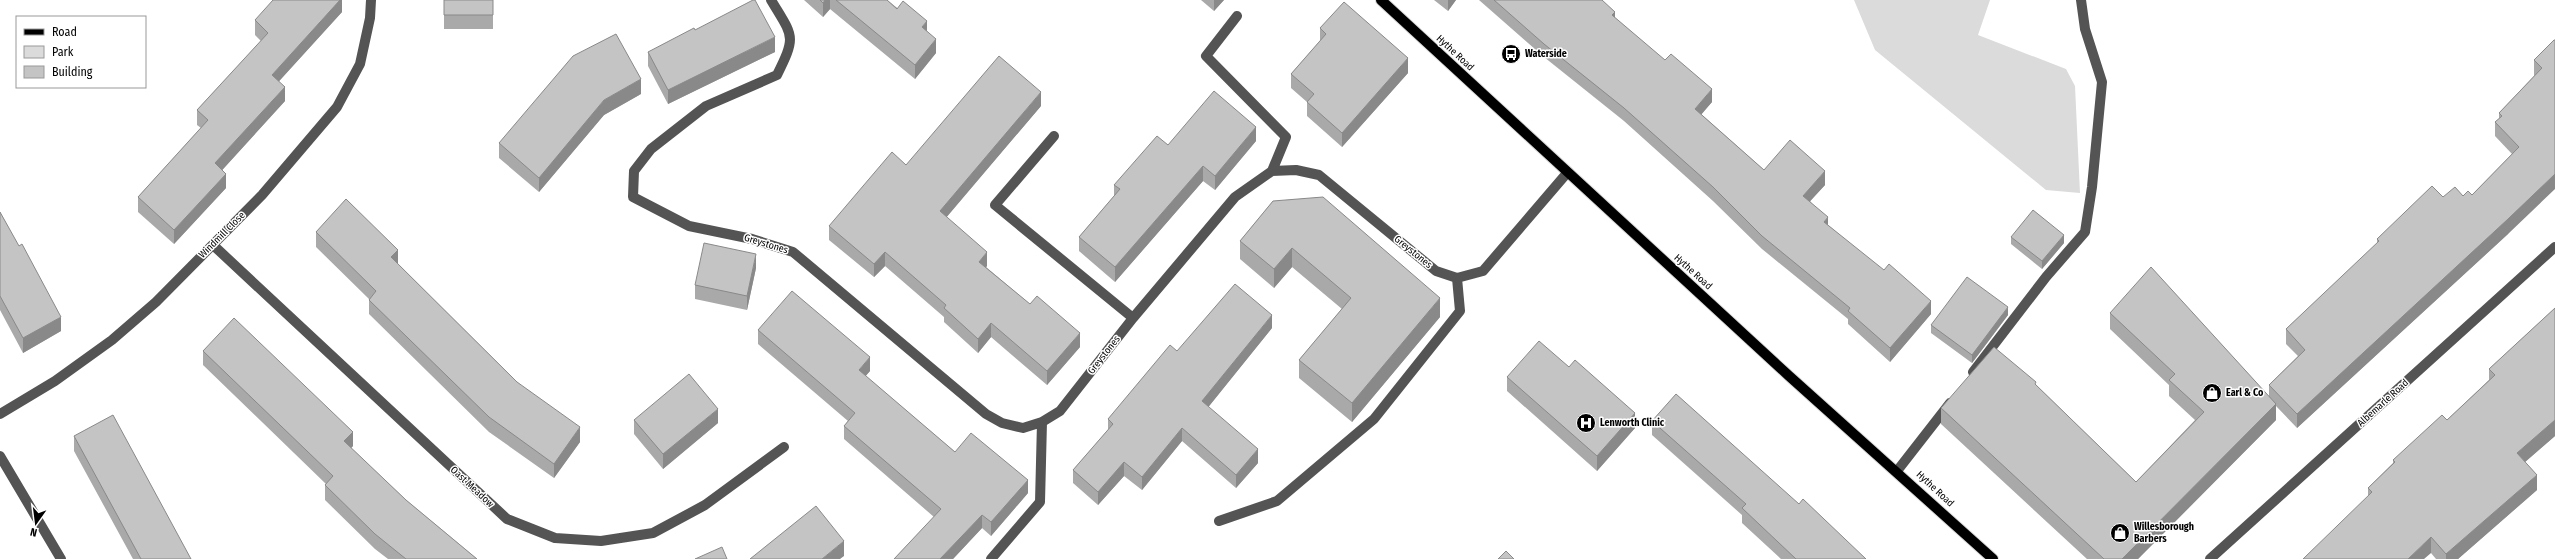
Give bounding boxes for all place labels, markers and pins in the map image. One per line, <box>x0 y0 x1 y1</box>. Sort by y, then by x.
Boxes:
bus stop icon: Waterside <box>1500 43 1522 65</box>
place label: Waterside <box>1525 48 1567 60</box>
shop icon: Earl & Co <box>2201 382 2223 404</box>
place label: Earl & Co <box>2226 387 2264 399</box>
hospital icon: Lenworth Clinic <box>1575 412 1597 434</box>
place label: Lenworth Clinic <box>1600 417 1665 429</box>
place label: Willesborough Barbers <box>2134 521 2194 545</box>
shop icon: Willesborough Barbers <box>2109 522 2131 544</box>

